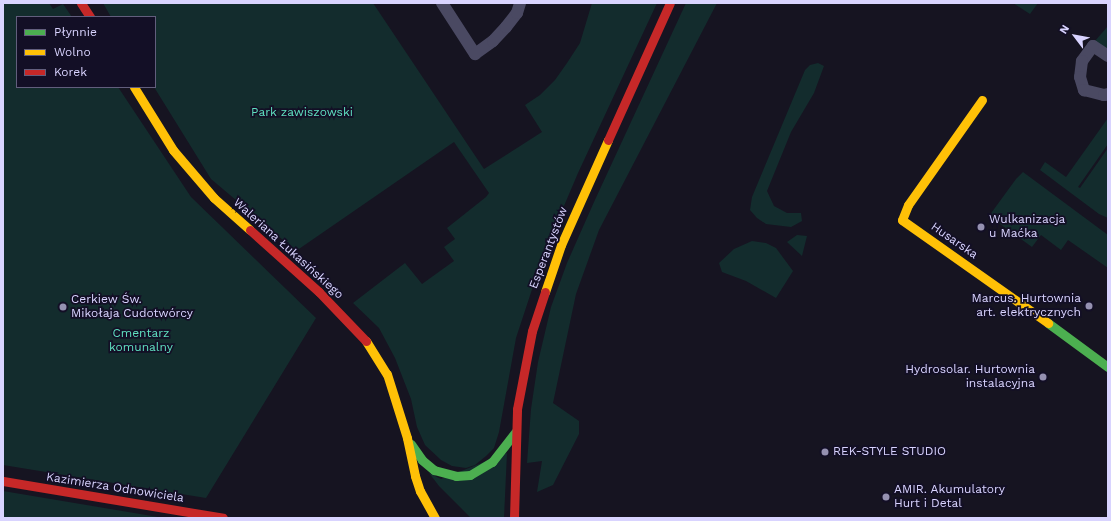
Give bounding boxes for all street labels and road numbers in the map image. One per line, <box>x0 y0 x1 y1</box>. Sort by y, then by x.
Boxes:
street label: Waleriana Łukasińskiego <box>230 196 346 302</box>
street label: Esperantystów <box>527 205 571 291</box>
street label: Husarska <box>928 220 980 262</box>
street label: Kazimierza Odnowiciela <box>45 470 185 506</box>

